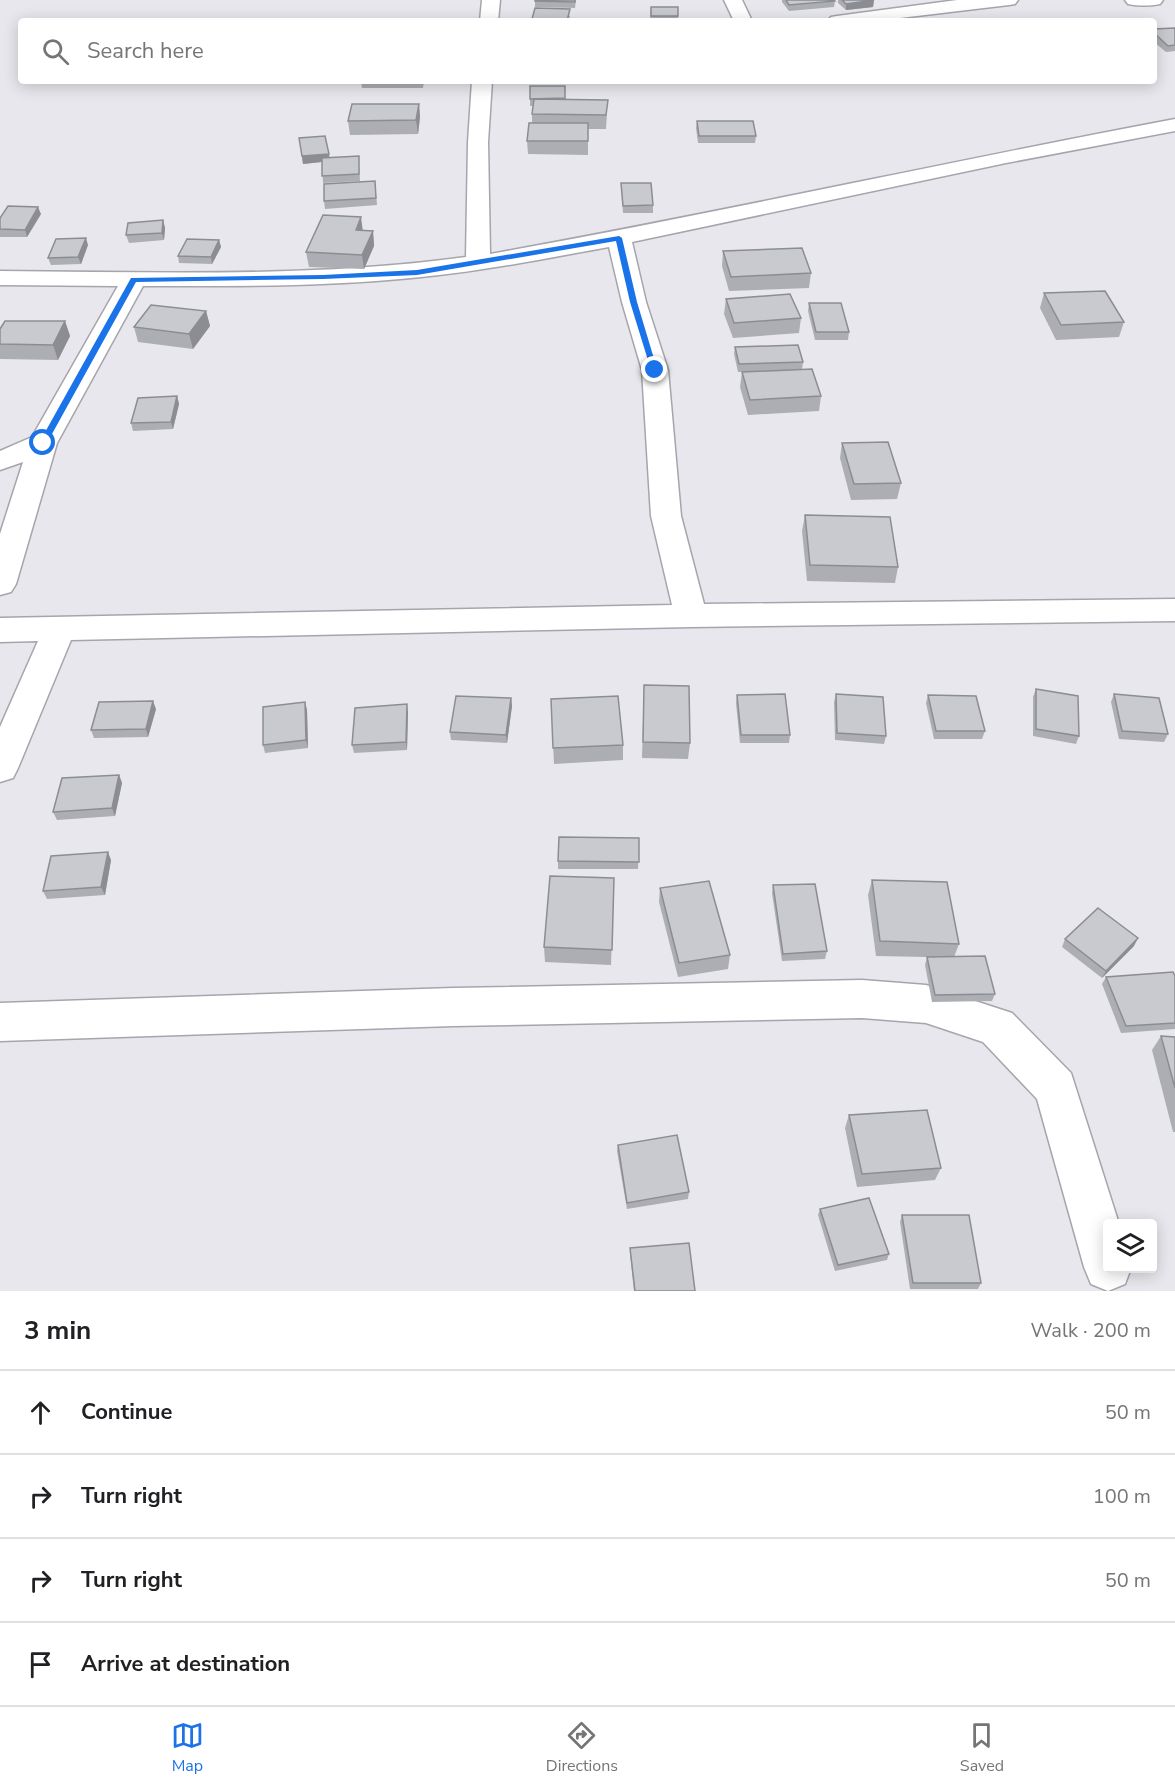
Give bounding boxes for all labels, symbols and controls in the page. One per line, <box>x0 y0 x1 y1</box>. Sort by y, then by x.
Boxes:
search box <box>18 18 1157 84</box>
icon: search <box>39 35 72 68</box>
text: Search here <box>87 36 204 66</box>
route end <box>641 356 667 382</box>
route start <box>29 429 55 455</box>
map controls <box>1103 1219 1157 1273</box>
button: layers <box>1103 1219 1157 1273</box>
text: 3 min <box>24 1313 91 1348</box>
text: Walk · 200 m <box>1031 1317 1151 1344</box>
icon: ahead <box>24 1396 57 1429</box>
text: Continue <box>81 1397 172 1427</box>
text: 50 m <box>1105 1399 1151 1426</box>
icon: right <box>24 1480 57 1513</box>
text: Turn right <box>81 1481 182 1511</box>
text: 100 m <box>1093 1483 1151 1510</box>
icon: right <box>24 1564 57 1597</box>
text: Turn right <box>81 1565 182 1595</box>
text: 50 m <box>1105 1567 1151 1594</box>
icon: arrive <box>24 1648 57 1681</box>
text: Arrive at destination <box>81 1649 290 1679</box>
tab: Map <box>171 1719 204 1777</box>
tab: Directions <box>546 1719 618 1777</box>
tab: Saved <box>960 1719 1004 1777</box>

